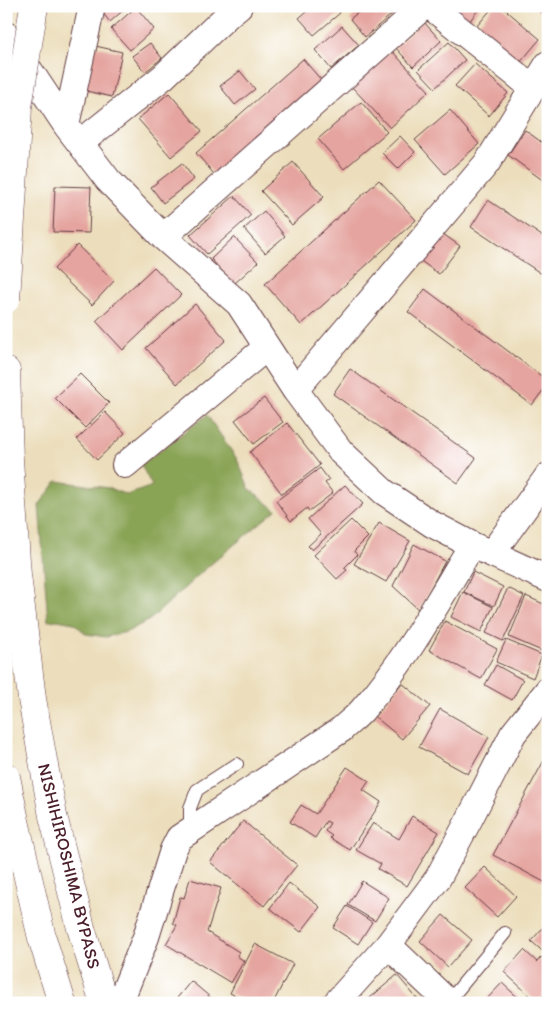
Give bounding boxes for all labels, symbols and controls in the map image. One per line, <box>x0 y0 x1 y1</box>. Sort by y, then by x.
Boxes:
street label: NISHIHIROSHIMA BYPASS <box>33 761 105 971</box>

